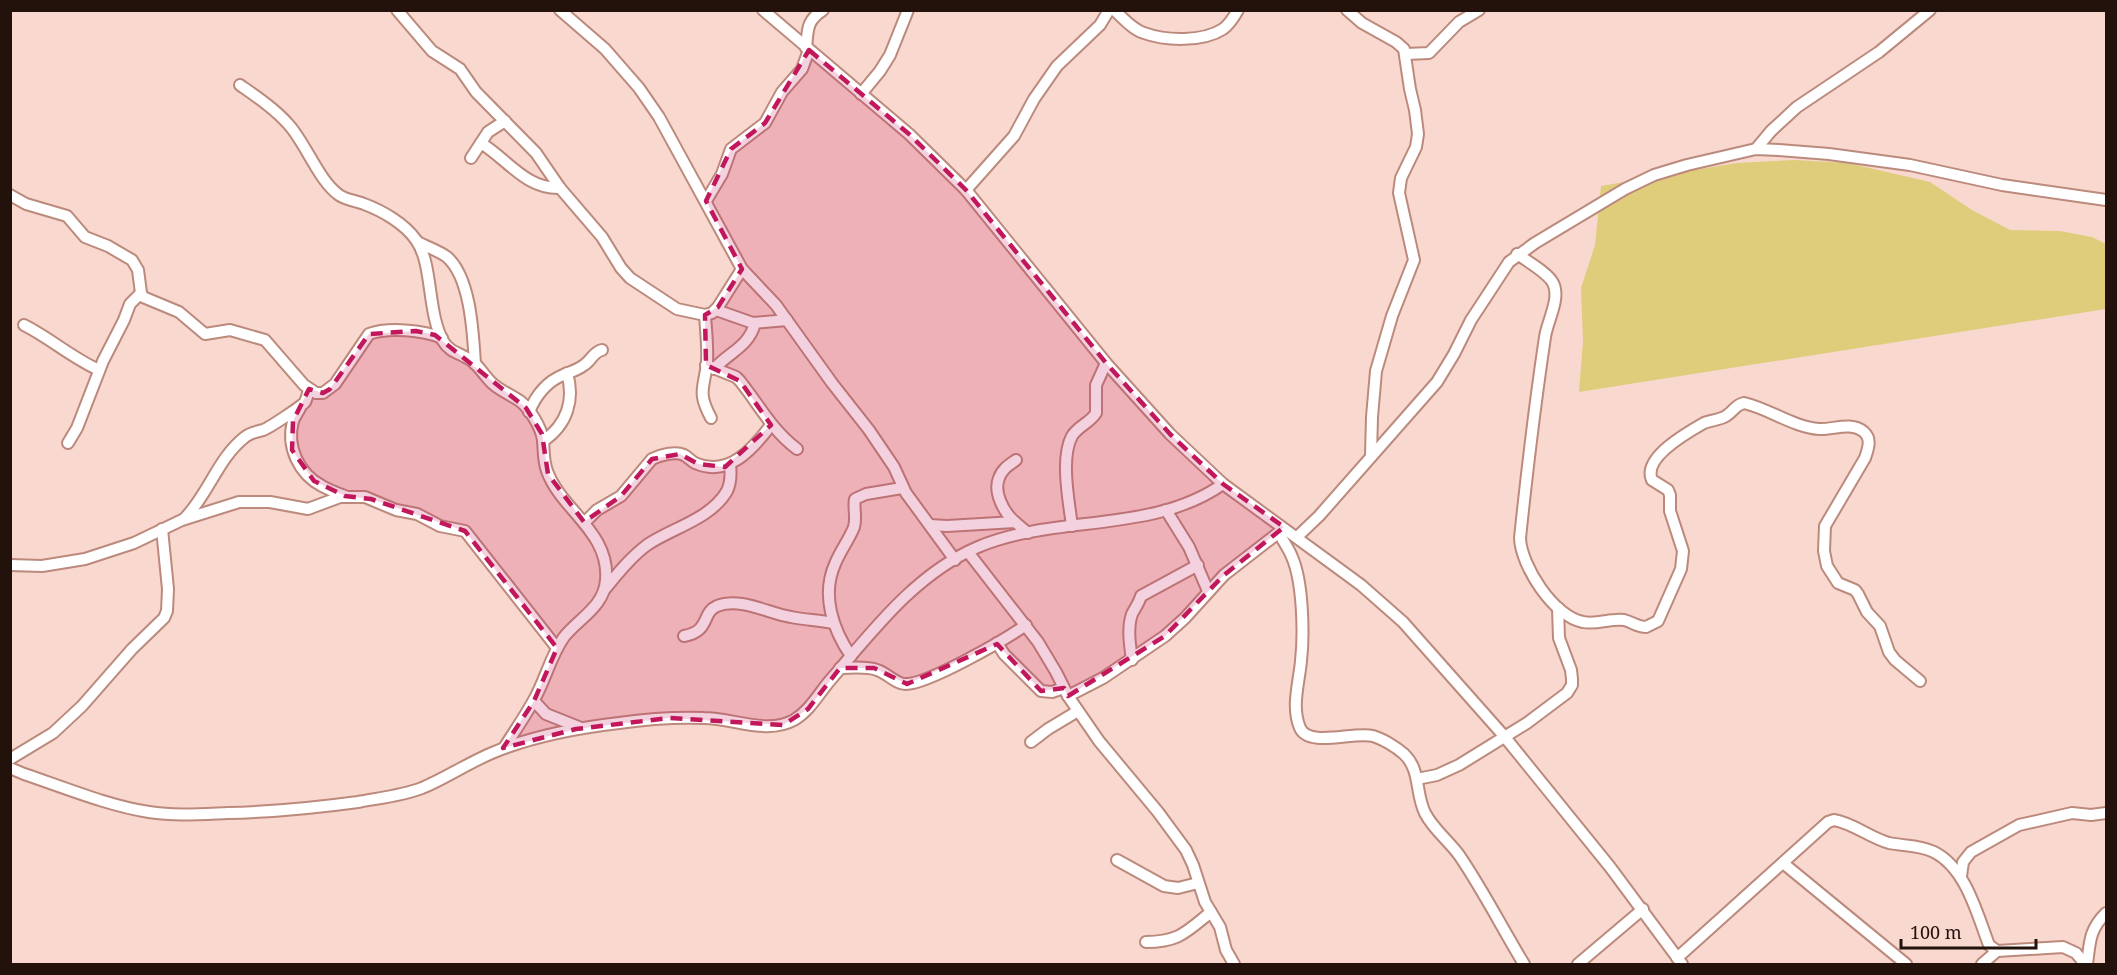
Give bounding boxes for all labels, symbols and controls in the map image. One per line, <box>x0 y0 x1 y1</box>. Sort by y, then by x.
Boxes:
scale bar <box>1901 912 2036 950</box>
text: 100 m <box>1910 920 1962 944</box>

